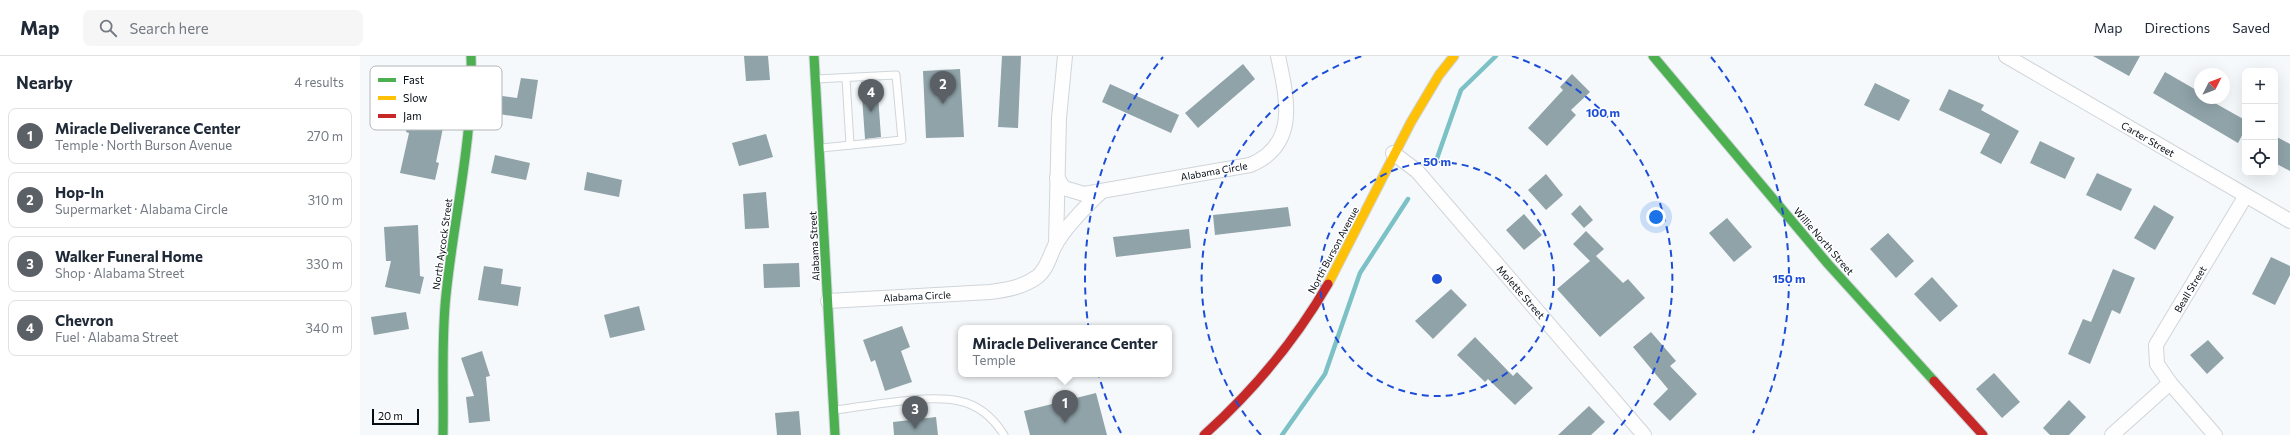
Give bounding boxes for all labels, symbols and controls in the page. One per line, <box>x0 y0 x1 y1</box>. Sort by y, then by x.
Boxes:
search box <box>83 10 363 46</box>
text: Map <box>20 16 59 39</box>
icon: search <box>97 17 119 39</box>
text: Search here <box>129 19 209 37</box>
text: Map <box>2094 19 2123 36</box>
text: Directions <box>2145 19 2210 36</box>
text: Saved <box>2232 19 2270 36</box>
legend <box>370 66 502 130</box>
north arrow <box>2194 68 2230 104</box>
map controls <box>2242 68 2278 176</box>
button: + <box>2242 68 2278 104</box>
pin: 2 <box>930 71 956 104</box>
text: Nearby <box>16 72 73 93</box>
text: Fast <box>403 73 425 86</box>
text: 4 results <box>294 74 344 90</box>
pin: 4 <box>858 79 884 112</box>
text: Slow <box>403 91 428 104</box>
button: − <box>2242 104 2278 140</box>
text: 100 m <box>1586 105 1620 119</box>
text: Jam <box>403 109 422 123</box>
text: Miracle Deliverance Center <box>55 119 240 137</box>
street label: Carter Street <box>2119 119 2177 159</box>
text: 1 <box>27 128 33 144</box>
text: 270 m <box>307 128 343 144</box>
text: Temple · North Burson Avenue <box>55 137 232 153</box>
button: locate <box>2242 140 2278 176</box>
text: 50 m <box>1423 154 1451 168</box>
street label: Alabama Circle <box>1180 159 1248 183</box>
text: Hop-In <box>55 183 104 201</box>
text: 2 <box>26 192 34 208</box>
text: 310 m <box>308 192 343 208</box>
street label: North Aycock Street <box>430 197 454 291</box>
text: Supermarket · Alabama Circle <box>55 201 228 217</box>
street label: North Burson Avenue <box>1305 205 1361 295</box>
street label: Willie North Street <box>1792 205 1856 277</box>
your location <box>1646 207 1666 227</box>
street label: Alabama Street <box>806 211 822 281</box>
text: Walker Funeral Home <box>55 247 203 265</box>
text: 3 <box>26 256 34 272</box>
text: 330 m <box>306 256 343 272</box>
street label: Molette Street <box>1495 263 1547 321</box>
street label: Beall Street <box>2171 264 2209 314</box>
text: Shop · Alabama Street <box>55 265 185 281</box>
text: 150 m <box>1772 271 1806 285</box>
centre of rings <box>1430 272 1444 286</box>
street label: Alabama Circle <box>883 288 951 304</box>
text: Chevron <box>55 311 113 329</box>
text: 4 <box>26 320 34 336</box>
text: 340 m <box>305 320 343 336</box>
popup <box>958 325 1172 377</box>
text: Fuel · Alabama Street <box>55 329 179 345</box>
text: Miracle Deliverance Center <box>972 334 1158 352</box>
text: Temple <box>972 352 1016 368</box>
pin: 1 <box>1052 390 1078 423</box>
pin: 3 <box>902 396 928 429</box>
scale bar <box>372 407 419 426</box>
text: 20 m <box>378 409 403 422</box>

